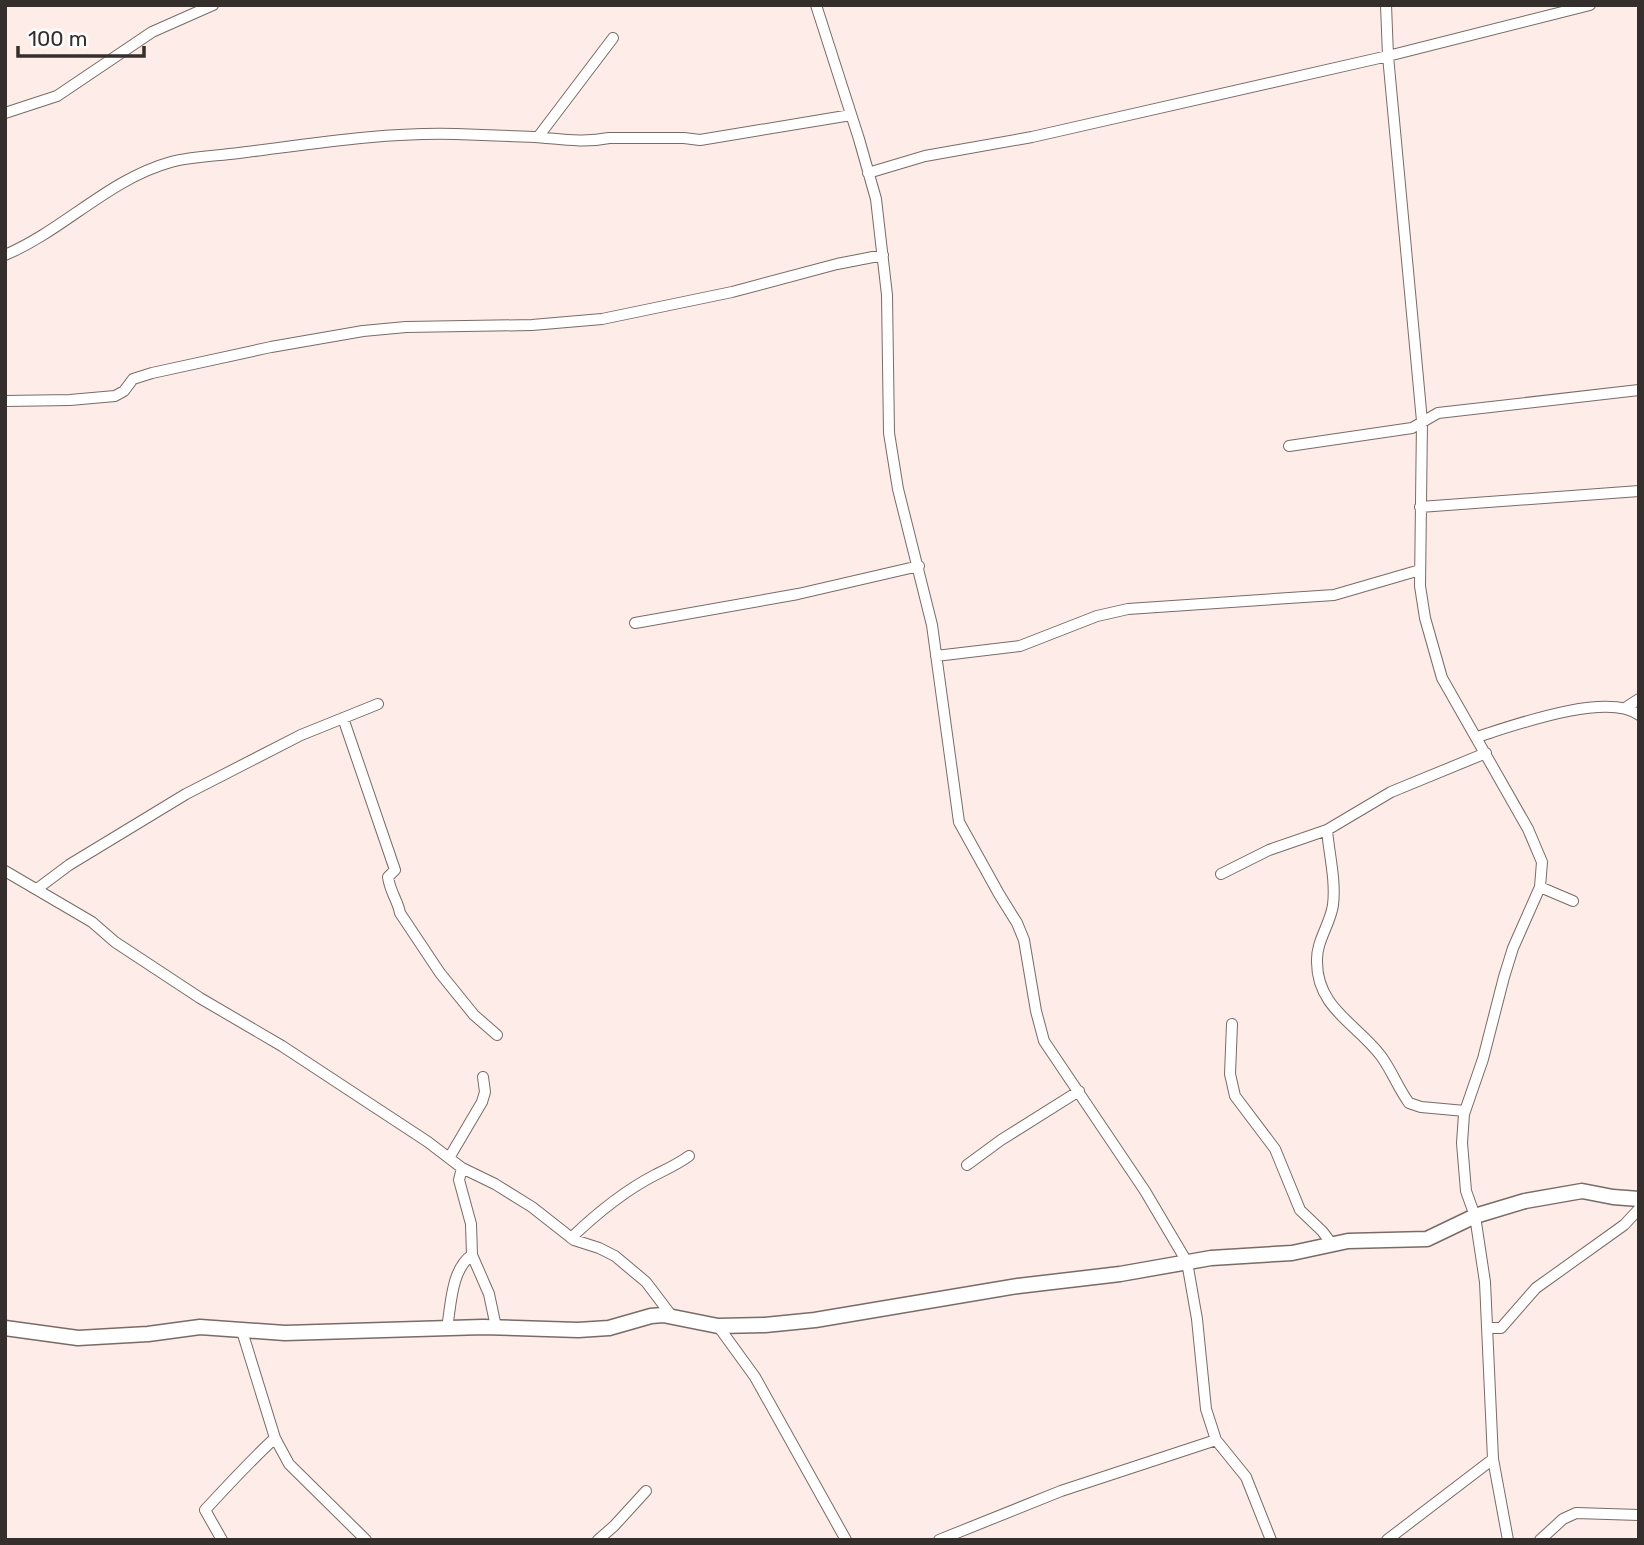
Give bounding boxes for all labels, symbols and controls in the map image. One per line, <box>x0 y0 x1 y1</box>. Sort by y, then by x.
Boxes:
scale bar <box>18 14 144 58</box>
text: 100 m <box>28 26 87 51</box>

